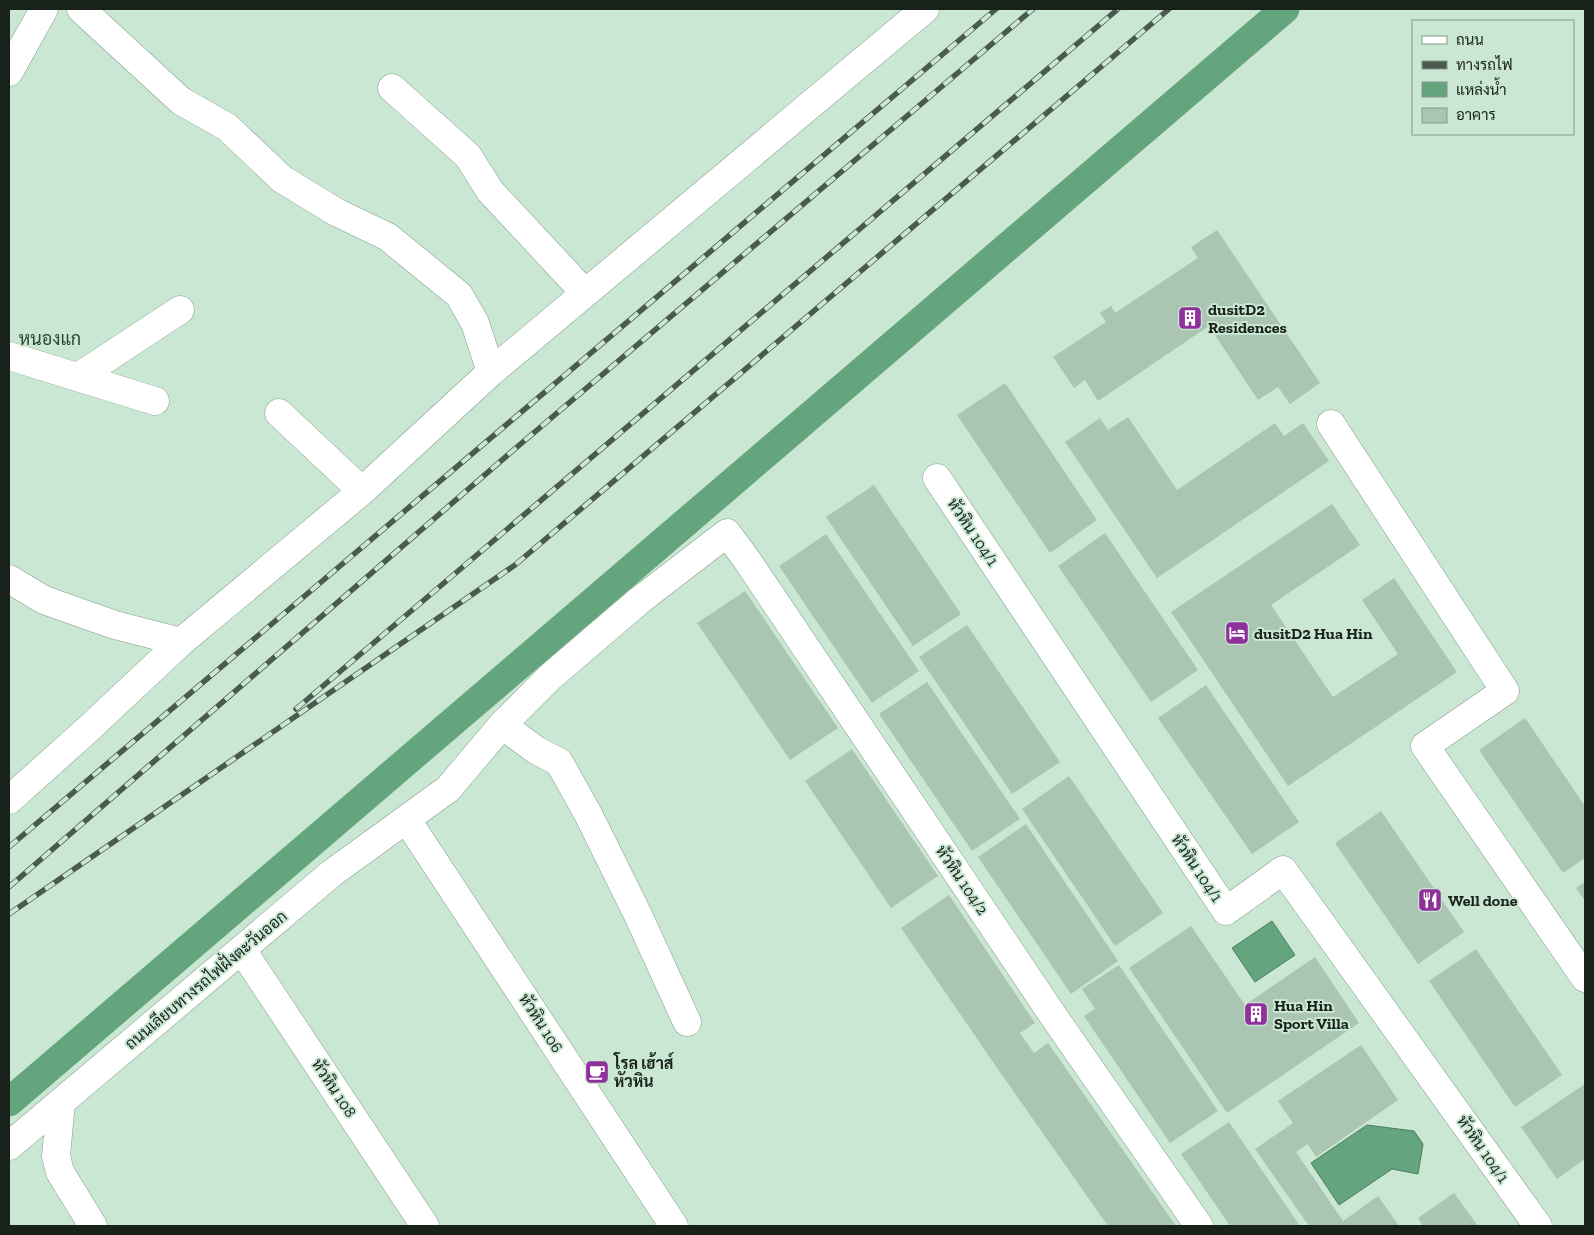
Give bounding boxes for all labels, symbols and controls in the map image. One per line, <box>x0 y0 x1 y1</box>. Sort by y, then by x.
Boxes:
legend <box>1412 20 1574 135</box>
text: ถนน <box>1456 31 1484 49</box>
text: ทางรถไฟ <box>1456 55 1513 74</box>
text: แหล่งน้ำ <box>1456 77 1507 99</box>
text: อาคาร <box>1456 106 1496 124</box>
place label: dusitD2 Residences <box>1208 300 1287 337</box>
building icon: dusitD2 Residences <box>1177 305 1203 331</box>
district label: หนองแก <box>19 328 81 350</box>
street label: หัวหิน 104/1 <box>943 494 1004 570</box>
hotel icon: dusitD2 Hua Hin <box>1224 620 1250 646</box>
place label: dusitD2 Hua Hin <box>1254 624 1373 643</box>
street label: หัวหิน 104/1 <box>1167 830 1228 906</box>
street label: หัวหิน 104/2 <box>932 841 993 918</box>
restaurant icon: Well done <box>1417 887 1443 913</box>
place label: Well done <box>1448 891 1518 910</box>
street label: ถนนเลียบทางรถไฟฝั่งตะวันออก <box>118 903 291 1053</box>
street label: หัวหิน 106 <box>515 990 568 1056</box>
place label: Hua Hin Sport Villa <box>1274 996 1349 1033</box>
building icon: Hua Hin Sport Villa <box>1243 1001 1269 1027</box>
place label: โรล เฮ้าส์ หัวหิน <box>613 1052 674 1091</box>
street label: หัวหิน 108 <box>308 1055 361 1121</box>
cafe icon: โรล เฮ้าส์ หัวหิน <box>584 1059 610 1085</box>
street label: หัวหิน 104/1 <box>1453 1111 1514 1186</box>

